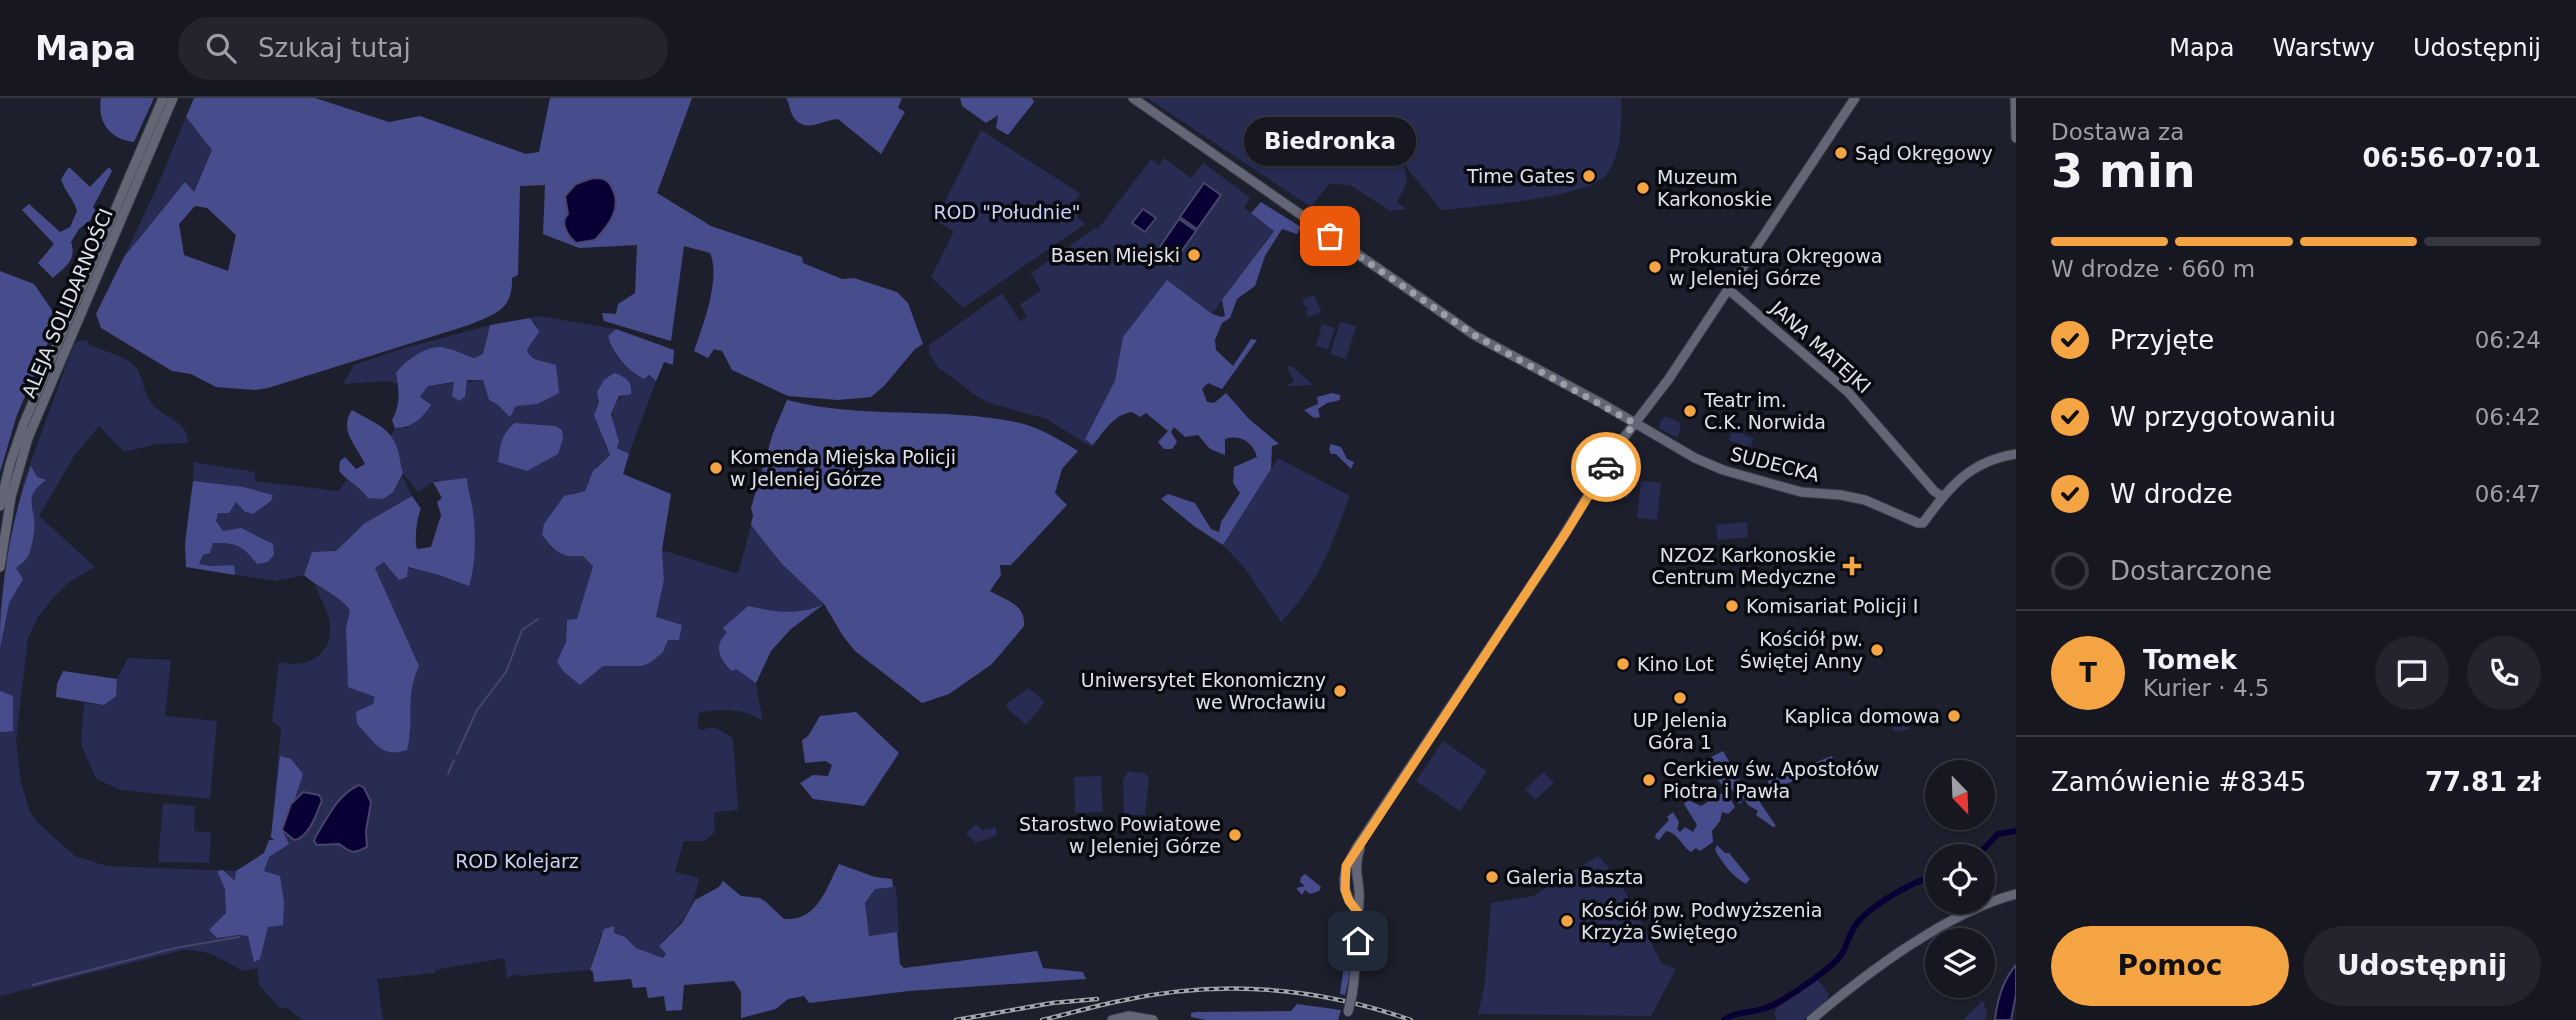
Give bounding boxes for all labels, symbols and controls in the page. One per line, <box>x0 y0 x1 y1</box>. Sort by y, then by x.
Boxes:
search box <box>178 17 668 80</box>
text: Mapa <box>35 29 136 68</box>
icon: search <box>202 29 240 67</box>
text: Szukaj tutaj <box>258 33 411 63</box>
text: Mapa <box>2169 34 2235 62</box>
text: Warstwy <box>2273 34 2375 62</box>
text: Udostępnij <box>2413 34 2541 62</box>
callout: Biedronka <box>1244 117 1416 166</box>
text: Dostawa za <box>2051 119 2184 145</box>
text: Biedronka <box>1264 128 1396 154</box>
place label: Sąd Okręgowy <box>1855 142 1993 164</box>
text: 06:56–07:01 <box>2362 143 2541 173</box>
text: 3 min <box>2051 144 2195 198</box>
marker: Sąd Okręgowy <box>1833 145 1849 161</box>
place label: Time Gates <box>1466 165 1575 187</box>
place label: Muzeum Karkonoskie <box>1657 166 1772 210</box>
marker: Time Gates <box>1581 168 1597 184</box>
marker: Muzeum Karkonoskie <box>1635 180 1651 196</box>
park label: ROD "Południe" <box>933 201 1081 223</box>
street label: ALEJA SOLIDARNOŚCI <box>16 205 117 401</box>
pin <box>1300 206 1360 266</box>
icon: bag <box>1311 217 1349 255</box>
place label: Basen Miejski <box>1051 244 1180 266</box>
place label: Prokuratura Okręgowa w Jeleniej Górze <box>1669 245 1882 289</box>
marker: Basen Miejski <box>1186 247 1202 263</box>
text: W drodze · 660 m <box>2051 256 2255 282</box>
marker: Prokuratura Okręgowa w Jeleniej Górze <box>1647 259 1663 275</box>
street label: JANA MATEJKI <box>1766 296 1875 398</box>
icon: check <box>2051 321 2089 359</box>
text: Przyjęte <box>2110 325 2214 355</box>
text: 06:24 <box>2475 327 2541 353</box>
place label: Teatr im. C.K. Norwida <box>1703 389 1826 433</box>
icon: check <box>2051 398 2089 436</box>
text: W przygotowaniu <box>2110 402 2336 432</box>
marker: Teatr im. C.K. Norwida <box>1682 403 1698 419</box>
text: 06:42 <box>2475 404 2541 430</box>
courier <box>1571 432 1641 502</box>
street label: SUDECKA <box>1728 442 1822 486</box>
place label: Komenda Miejska Policji w Jeleniej Górze <box>730 446 956 490</box>
icon: car <box>1587 448 1625 486</box>
marker: Komenda Miejska Policji w Jeleniej Górze <box>708 460 724 476</box>
icon: check <box>2051 475 2089 513</box>
text: W drodze <box>2110 479 2233 509</box>
text: 06:47 <box>2475 481 2541 507</box>
place label: NZOZ Karkonoskie Centrum Medyczne <box>1652 544 1836 588</box>
marker: NZOZ Karkonoskie Centrum Medyczne <box>1842 556 1862 576</box>
text: Dostarczone <box>2110 556 2272 586</box>
place label: Komisariat Policji I <box>1746 595 1918 617</box>
marker: Komisariat Policji I <box>1724 598 1740 614</box>
place label: Kościół pw. Świętej Anny <box>1740 628 1863 672</box>
button: chat <box>2375 636 2449 710</box>
button: phone <box>2467 636 2541 710</box>
marker: Kościół pw. Świętej Anny <box>1869 642 1885 658</box>
text: Tomek <box>2143 645 2237 675</box>
place label: Kino Lot <box>1637 653 1714 675</box>
marker: Kino Lot <box>1615 656 1631 672</box>
text: T <box>2079 658 2097 688</box>
place label: Uniwersytet Ekonomiczny we Wrocławiu <box>1081 669 1326 713</box>
text: Kurier · 4.5 <box>2143 675 2269 701</box>
marker: Uniwersytet Ekonomiczny we Wrocławiu <box>1332 683 1348 699</box>
marker: UP Jelenia Góra 1 <box>1672 690 1688 706</box>
place label: Kaplica domowa <box>1784 705 1940 727</box>
marker: Kaplica domowa <box>1946 708 1962 724</box>
place label: UP Jelenia Góra 1 <box>1633 709 1727 753</box>
place label: Cerkiew św. Apostołów Piotra i Pawła <box>1663 758 1879 802</box>
north arrow <box>1925 760 1995 830</box>
map controls <box>1925 760 1995 998</box>
text: Zamówienie #8345 <box>2051 767 2306 797</box>
text: 77.81 zł <box>2425 767 2541 797</box>
marker: Cerkiew św. Apostołów Piotra i Pawła <box>1641 772 1657 788</box>
place label: Starostwo Powiatowe w Jeleniej Górze <box>1019 813 1221 857</box>
marker: Starostwo Powiatowe w Jeleniej Górze <box>1227 827 1243 843</box>
button: locate <box>1925 844 1995 914</box>
park label: ROD Kolejarz <box>455 850 579 872</box>
place label: Galeria Baszta <box>1506 866 1644 888</box>
marker: Galeria Baszta <box>1484 869 1500 885</box>
place label: Kościół pw. Podwyższenia Krzyża Świętego <box>1581 899 1823 943</box>
pin <box>1328 911 1388 971</box>
marker: Kościół pw. Podwyższenia Krzyża Świętego <box>1559 913 1575 929</box>
icon: home <box>1339 922 1377 960</box>
button: Pomoc <box>2051 926 2289 1006</box>
button: Udostępnij <box>2303 926 2541 1006</box>
button: layers <box>1925 928 1995 998</box>

